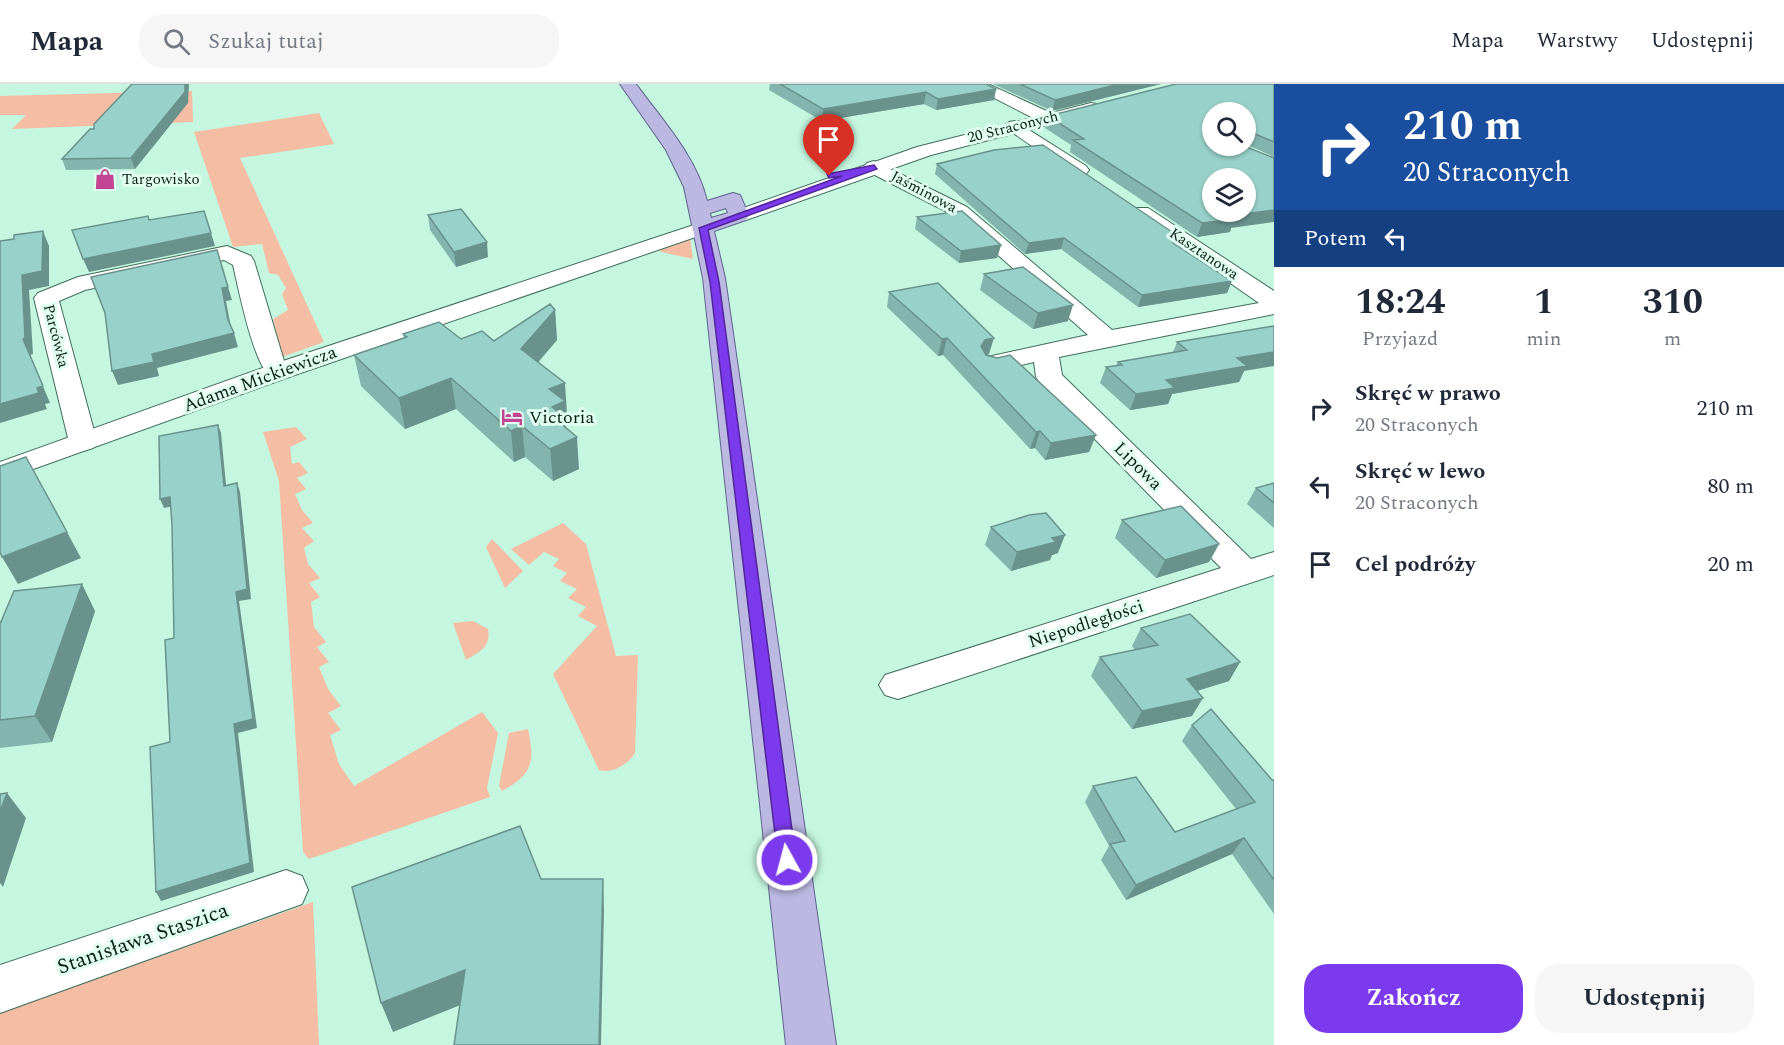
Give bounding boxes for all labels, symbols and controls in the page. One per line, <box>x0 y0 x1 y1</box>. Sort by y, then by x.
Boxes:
search box <box>139 14 559 68</box>
text: Mapa <box>30 20 103 63</box>
icon: search <box>160 25 193 58</box>
text: Szukaj tutaj <box>208 25 324 58</box>
text: Mapa <box>1451 25 1504 57</box>
text: Warstwy <box>1537 25 1618 57</box>
text: Udostępnij <box>1651 25 1754 57</box>
text: 210 m <box>1403 95 1522 158</box>
map controls <box>1202 102 1256 222</box>
button: search <box>1202 102 1256 156</box>
street label: 20 Straconych <box>965 105 1061 149</box>
icon: right <box>1304 108 1382 186</box>
pin <box>803 114 854 176</box>
icon: arrive <box>812 123 845 156</box>
text: 20 Straconych <box>1403 152 1570 194</box>
street label: Jaśminowa <box>887 165 962 219</box>
shop icon: Targowisko <box>93 167 117 191</box>
place label: Targowisko <box>122 168 200 191</box>
button: layers <box>1202 168 1256 222</box>
street label: Kasztanowa <box>1165 222 1244 286</box>
text: Potem <box>1304 222 1367 255</box>
icon: left <box>1379 222 1412 255</box>
text: 18:24 <box>1355 275 1445 330</box>
text: 1 <box>1534 275 1554 330</box>
text: 310 <box>1642 275 1703 330</box>
street label: Parcówka <box>37 302 75 371</box>
text: Przyjazd <box>1362 324 1438 354</box>
text: min <box>1526 324 1561 354</box>
text: m <box>1664 324 1681 354</box>
street label: Adama Mickiewicza <box>179 339 341 419</box>
text: Skręć w prawo <box>1355 377 1501 410</box>
icon: right <box>1304 392 1337 425</box>
text: 210 m <box>1697 392 1754 425</box>
place label: Victoria <box>529 404 594 431</box>
hotel icon: Victoria <box>500 405 524 429</box>
text: 20 Straconych <box>1355 410 1479 440</box>
street label: Lipowa <box>1107 435 1169 497</box>
text: Skręć w lewo <box>1355 455 1485 488</box>
icon: left <box>1304 470 1337 503</box>
text: 80 m <box>1708 470 1754 503</box>
text: 20 Straconych <box>1355 488 1479 518</box>
icon: arrive <box>1304 548 1337 581</box>
text: Cel podróży <box>1355 548 1475 581</box>
text: 20 m <box>1708 548 1754 581</box>
street label: Niepodległości <box>1025 593 1147 655</box>
position arrow <box>755 828 819 892</box>
street label: Stanisława Staszica <box>53 894 234 983</box>
button: Zakończ <box>1304 964 1523 1033</box>
button: Udostępnij <box>1535 964 1754 1033</box>

